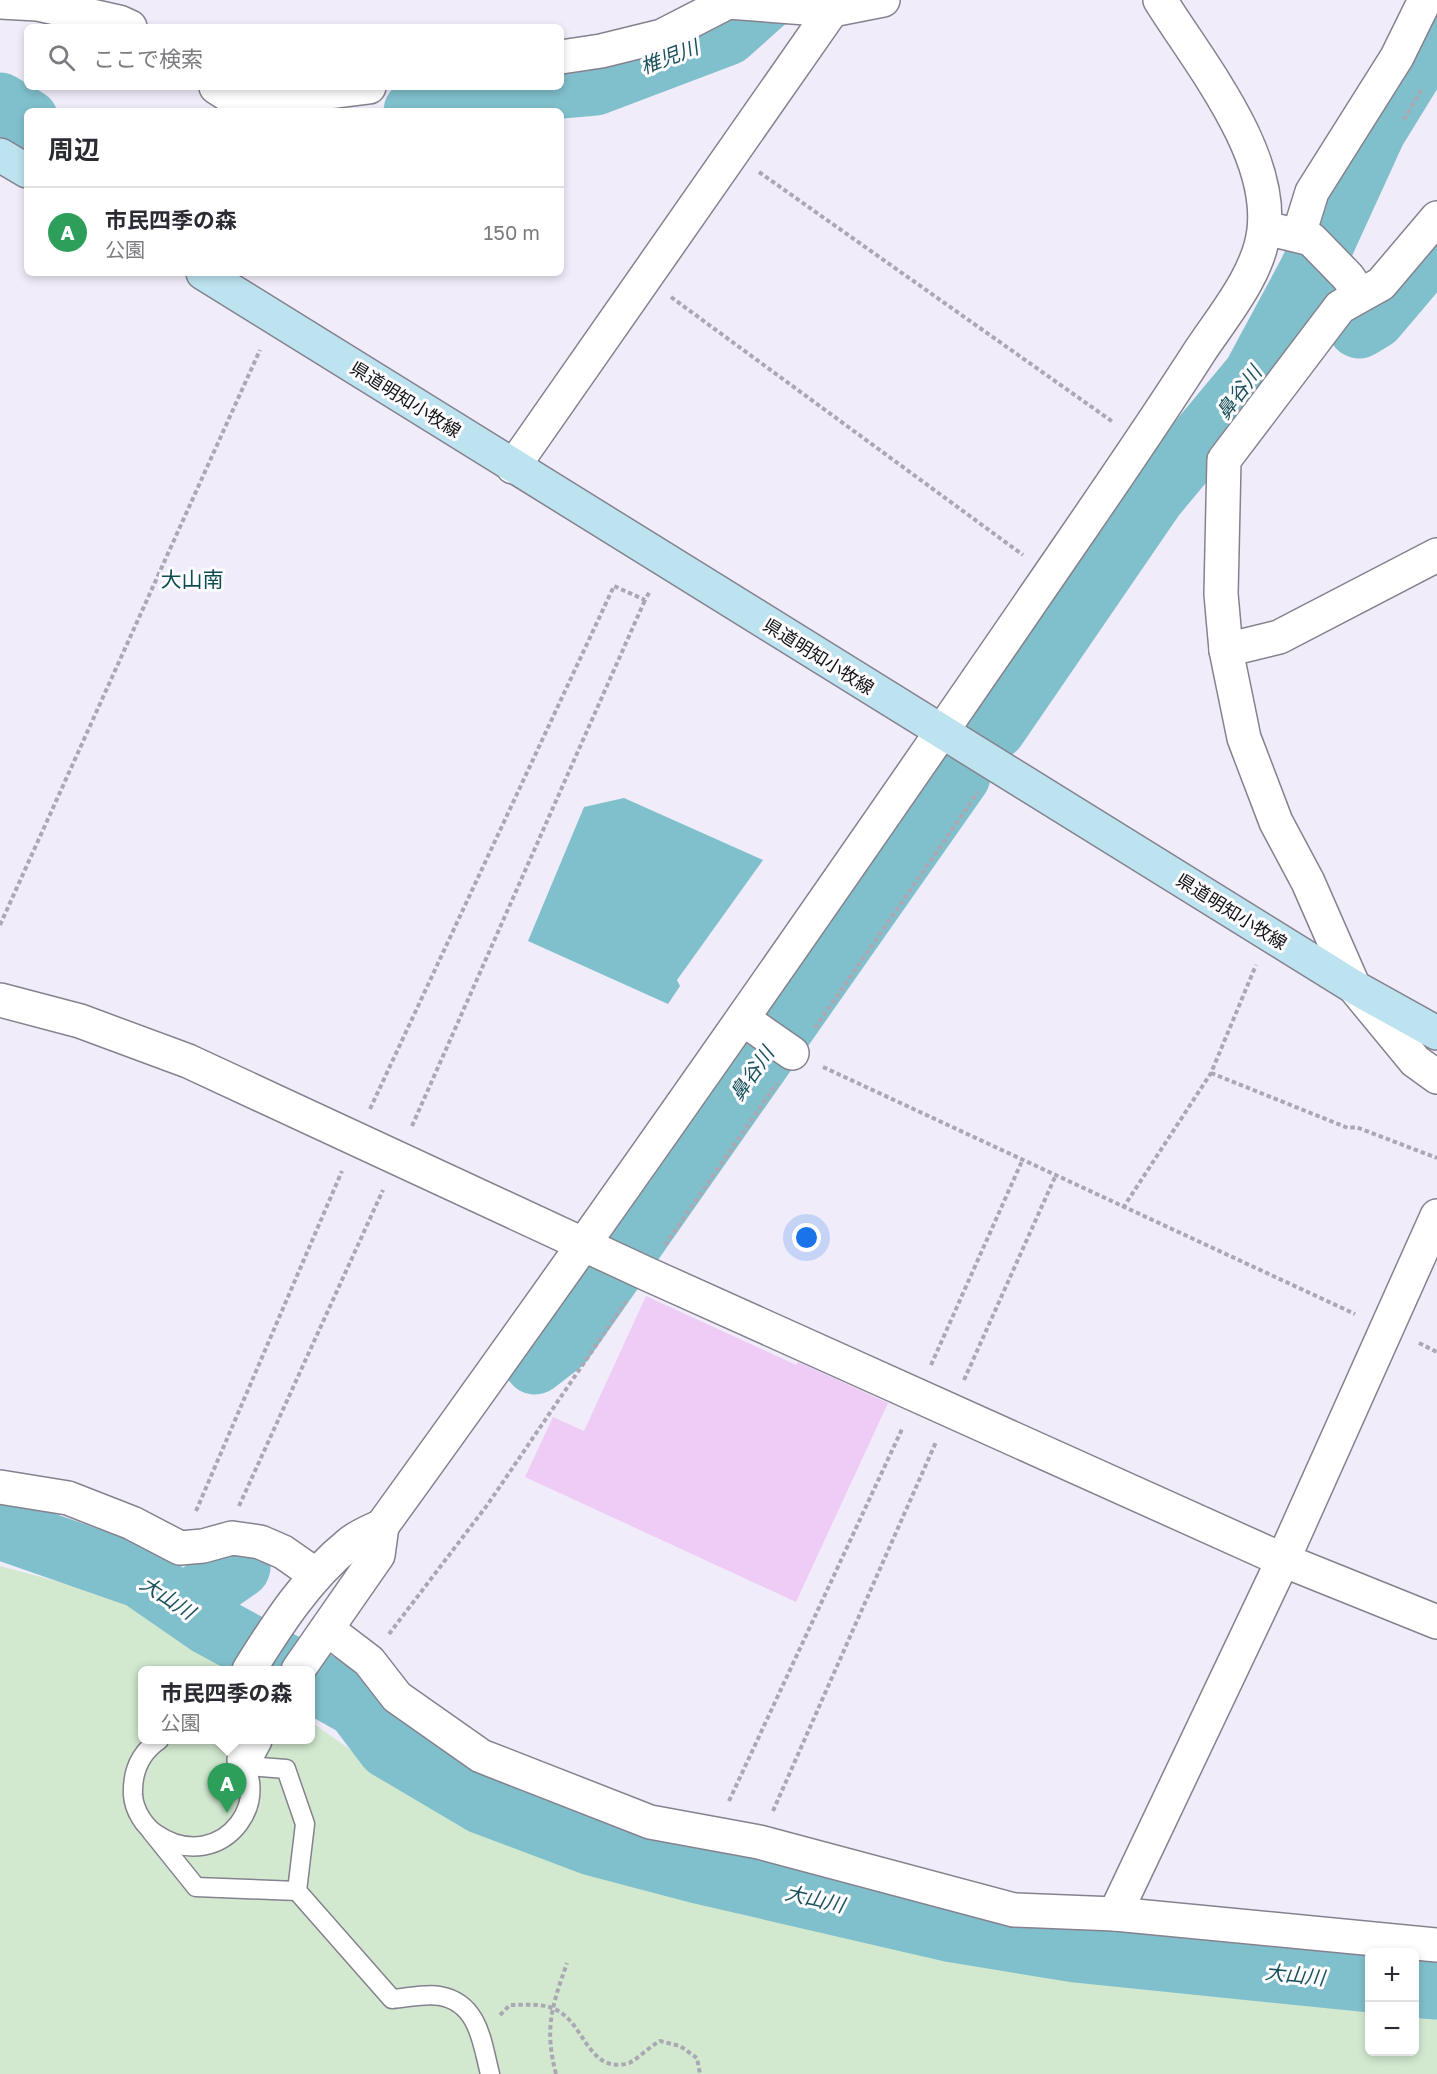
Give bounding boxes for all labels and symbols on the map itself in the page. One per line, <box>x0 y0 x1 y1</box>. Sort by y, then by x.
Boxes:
water label: 椎児川 <box>637 33 703 78</box>
street label: 県道明知小牧線 <box>347 356 465 442</box>
water label: 鼻谷川 <box>1210 359 1267 423</box>
district label: 大山南 <box>161 566 224 592</box>
street label: 県道明知小牧線 <box>760 613 878 699</box>
street label: 県道明知小牧線 <box>1173 868 1291 954</box>
water label: 鼻谷川 <box>724 1040 779 1104</box>
your location <box>792 1223 821 1252</box>
water label: 大山川 <box>136 1571 201 1624</box>
pin: A <box>208 1764 246 1813</box>
water label: 大山川 <box>783 1880 849 1917</box>
water label: 大山川 <box>1264 1959 1328 1989</box>

